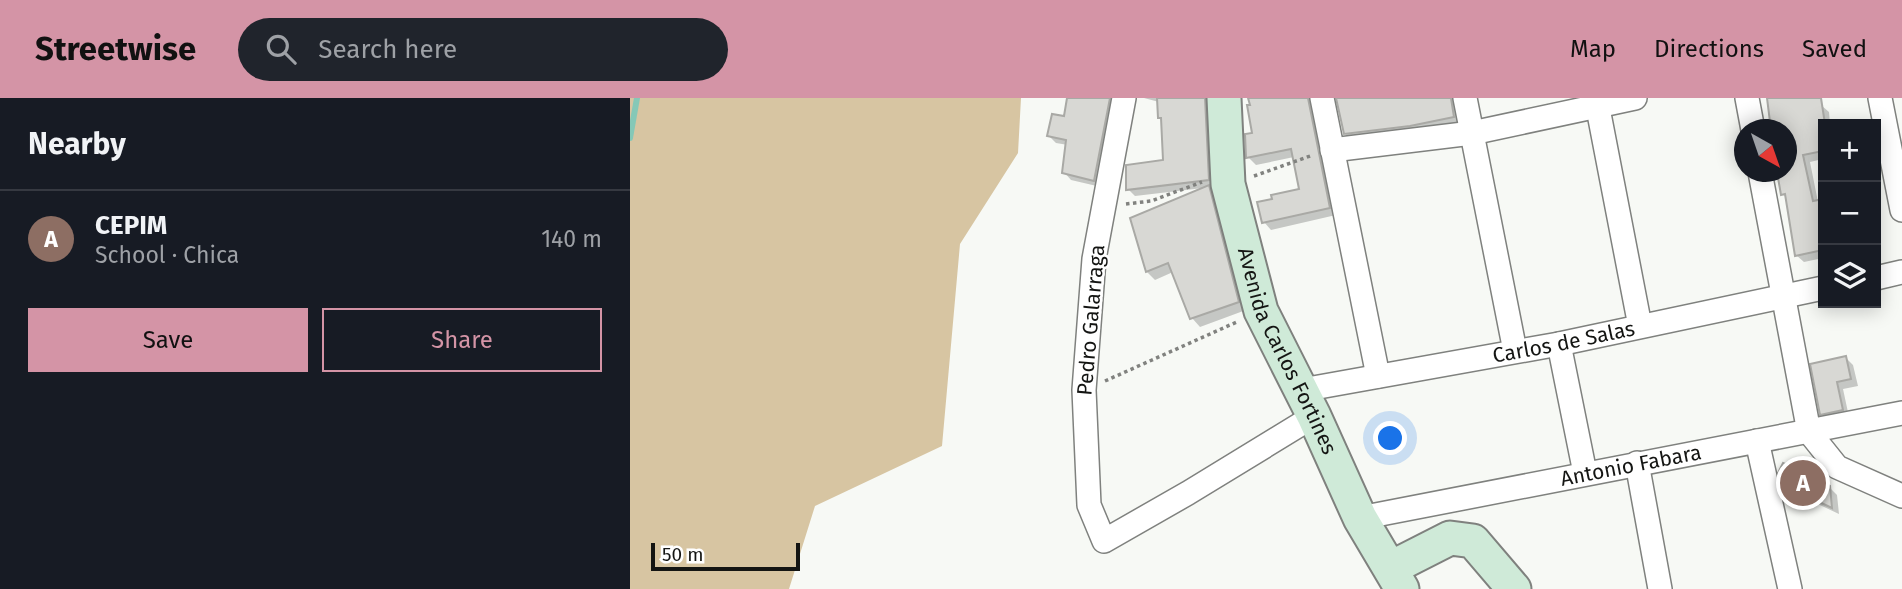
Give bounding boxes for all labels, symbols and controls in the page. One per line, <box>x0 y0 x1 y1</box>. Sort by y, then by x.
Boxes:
search box <box>238 18 728 81</box>
text: Streetwise <box>35 29 196 69</box>
icon: search <box>262 30 300 68</box>
text: Search here <box>318 34 457 65</box>
text: Map <box>1570 35 1616 63</box>
text: Directions <box>1654 35 1764 63</box>
text: Saved <box>1802 35 1867 63</box>
north arrow <box>1734 119 1797 182</box>
map controls <box>1818 119 1881 308</box>
button: + <box>1818 119 1881 182</box>
text: Nearby <box>28 126 126 162</box>
button: − <box>1818 182 1881 245</box>
text: CEPIM <box>95 210 167 241</box>
text: A <box>44 225 58 253</box>
text: 140 m <box>541 225 602 253</box>
text: School · Chica <box>95 241 239 269</box>
street label: Pedro Galarraga <box>1071 243 1111 397</box>
street label: Avenida Carlos Fortines <box>1232 245 1343 459</box>
button: layers <box>1818 245 1881 308</box>
button: Save <box>28 308 308 372</box>
button: Share <box>322 308 602 372</box>
street label: Carlos de Salas <box>1491 315 1637 369</box>
your location <box>1373 421 1407 455</box>
street label: Antonio Fabara <box>1558 439 1704 492</box>
pin: A <box>1780 457 1826 509</box>
scale bar <box>651 540 800 572</box>
text: 50 m <box>662 543 703 566</box>

